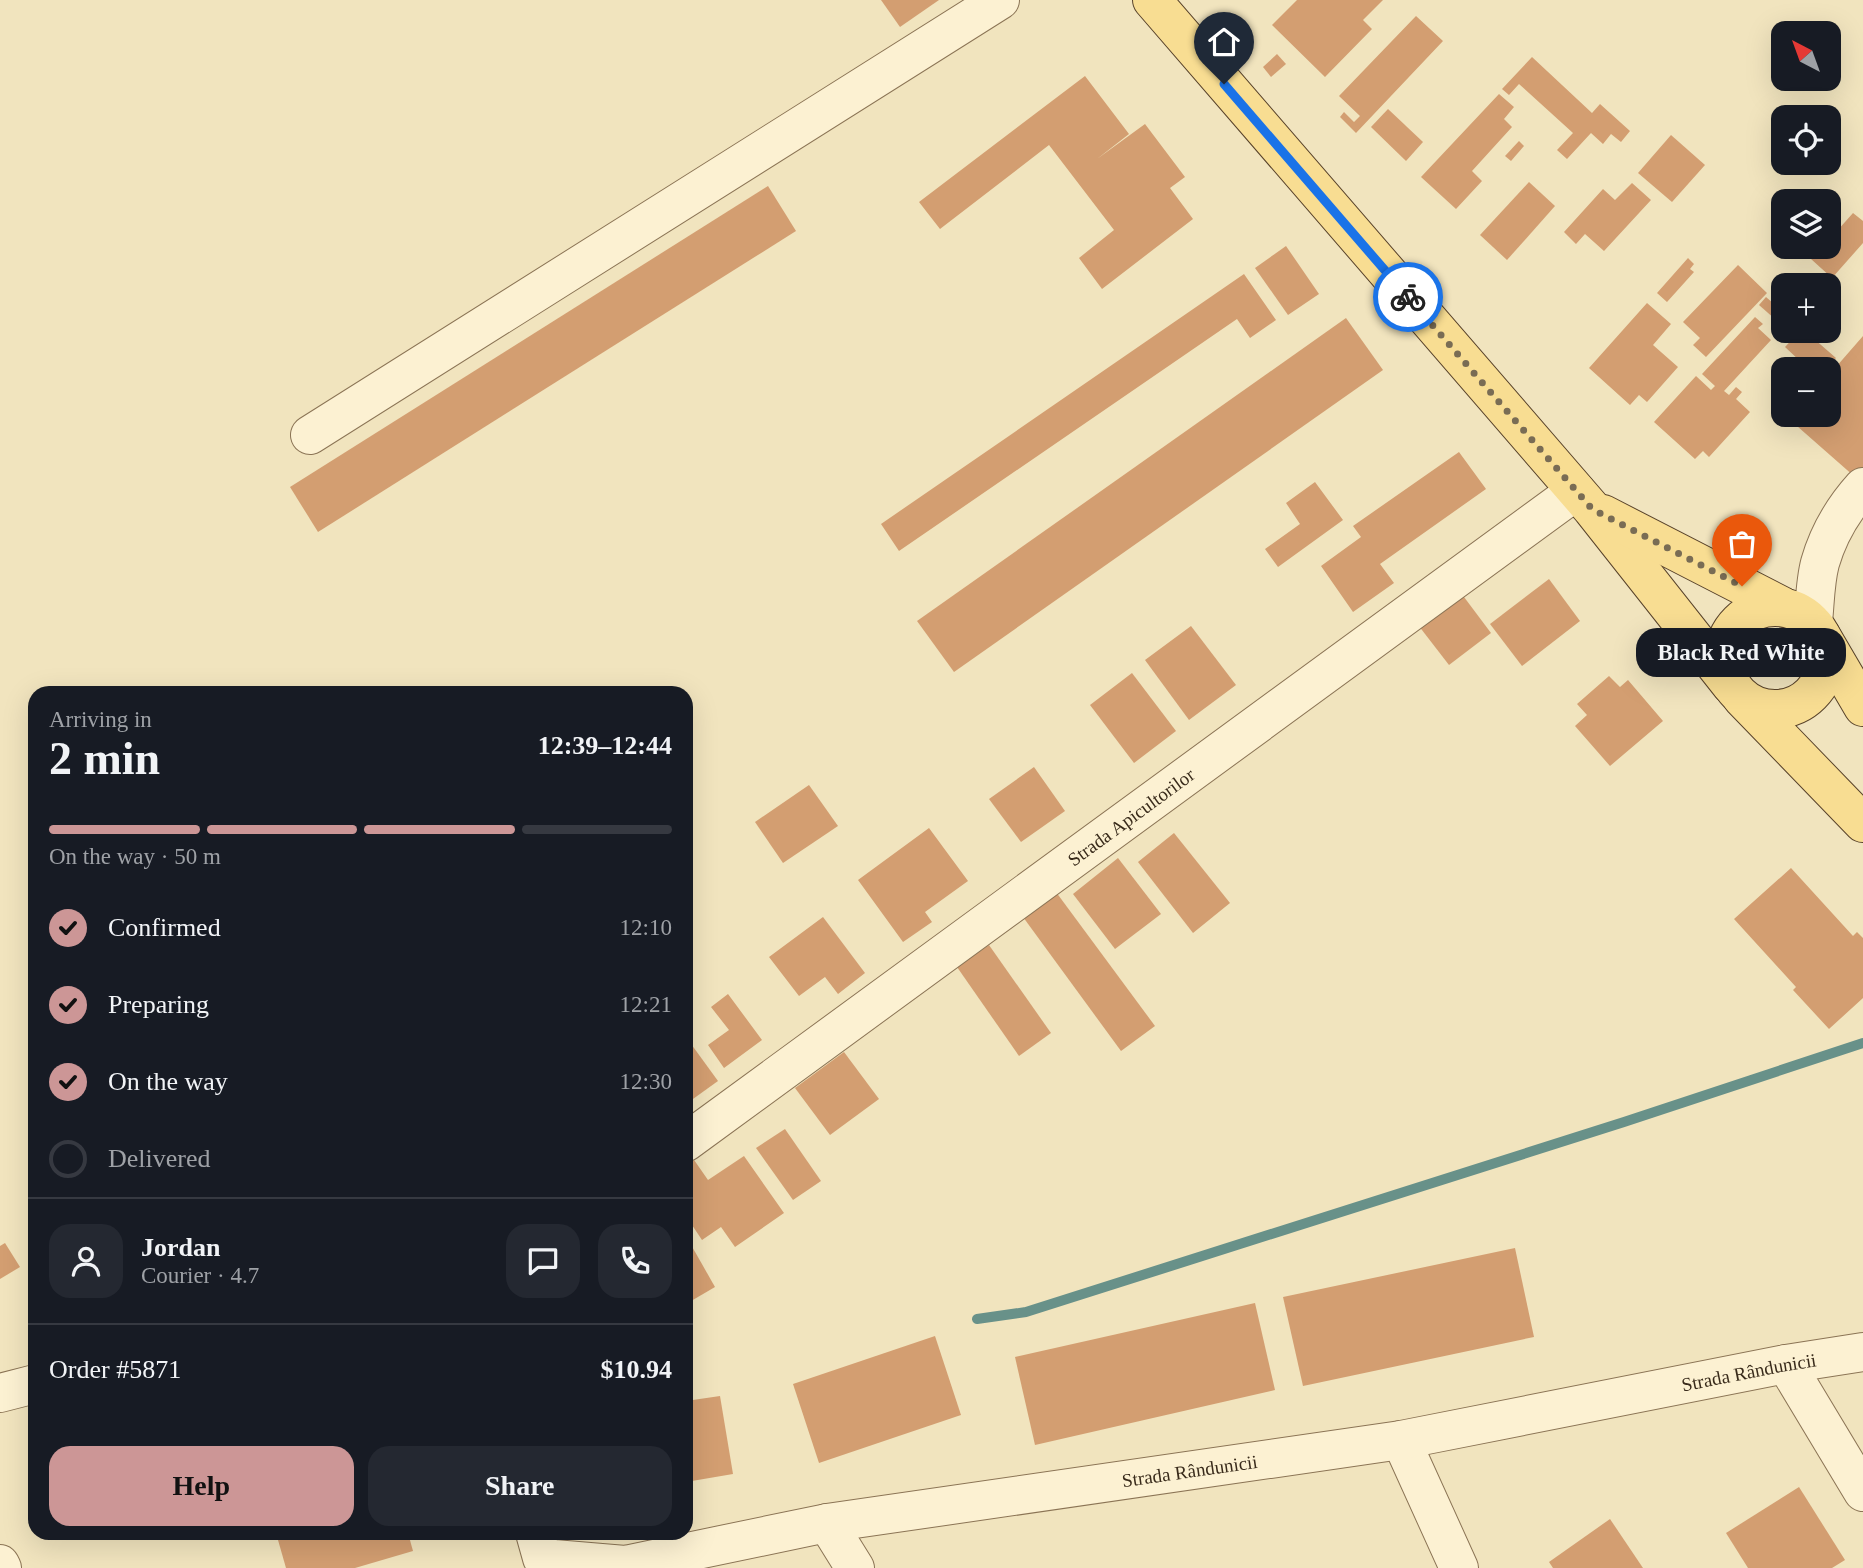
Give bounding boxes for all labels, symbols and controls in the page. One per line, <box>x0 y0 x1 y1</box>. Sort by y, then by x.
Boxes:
pin <box>1194 12.0 1254 84</box>
north arrow <box>1771 21 1841 91</box>
map controls <box>1771 21 1841 427</box>
icon: home <box>1205 23 1243 61</box>
button: locate <box>1771 105 1841 175</box>
button: layers <box>1771 189 1841 259</box>
courier <box>1373 262 1443 332</box>
button: + <box>1771 273 1841 343</box>
icon: bike <box>1389 278 1427 316</box>
button: − <box>1771 357 1841 427</box>
pin <box>1712 514 1772 586</box>
icon: bag <box>1723 525 1761 563</box>
callout: Black Red White <box>1637 628 1847 677</box>
text: Black Red White <box>1658 640 1824 665</box>
text: Arriving in <box>49 707 152 732</box>
text: 12:39–12:44 <box>538 731 672 760</box>
text: 2 min <box>49 733 160 784</box>
street label: Strada Apicultorilor <box>1063 763 1199 870</box>
text: On the way · 50 m <box>49 844 221 869</box>
icon: check <box>49 909 87 947</box>
text: Confirmed <box>108 913 221 942</box>
text: 12:10 <box>620 915 672 940</box>
icon: check <box>49 986 87 1024</box>
text: Preparing <box>108 990 209 1019</box>
text: 12:21 <box>620 992 672 1017</box>
icon: check <box>49 1063 87 1101</box>
text: On the way <box>108 1067 228 1096</box>
text: 12:30 <box>620 1069 672 1094</box>
text: Delivered <box>108 1144 211 1173</box>
button: person <box>49 1224 123 1298</box>
button: chat <box>506 1224 580 1298</box>
button: phone <box>598 1224 672 1298</box>
text: Jordan <box>141 1233 220 1262</box>
text: Courier · 4.7 <box>141 1263 259 1288</box>
street label: Strada Rândunicii <box>1680 1349 1818 1395</box>
text: Order #5871 <box>49 1355 181 1384</box>
text: $10.94 <box>601 1355 672 1384</box>
button: Help <box>49 1446 354 1526</box>
button: Share <box>368 1446 672 1526</box>
street label: Strada Rândunicii <box>1120 1450 1259 1491</box>

